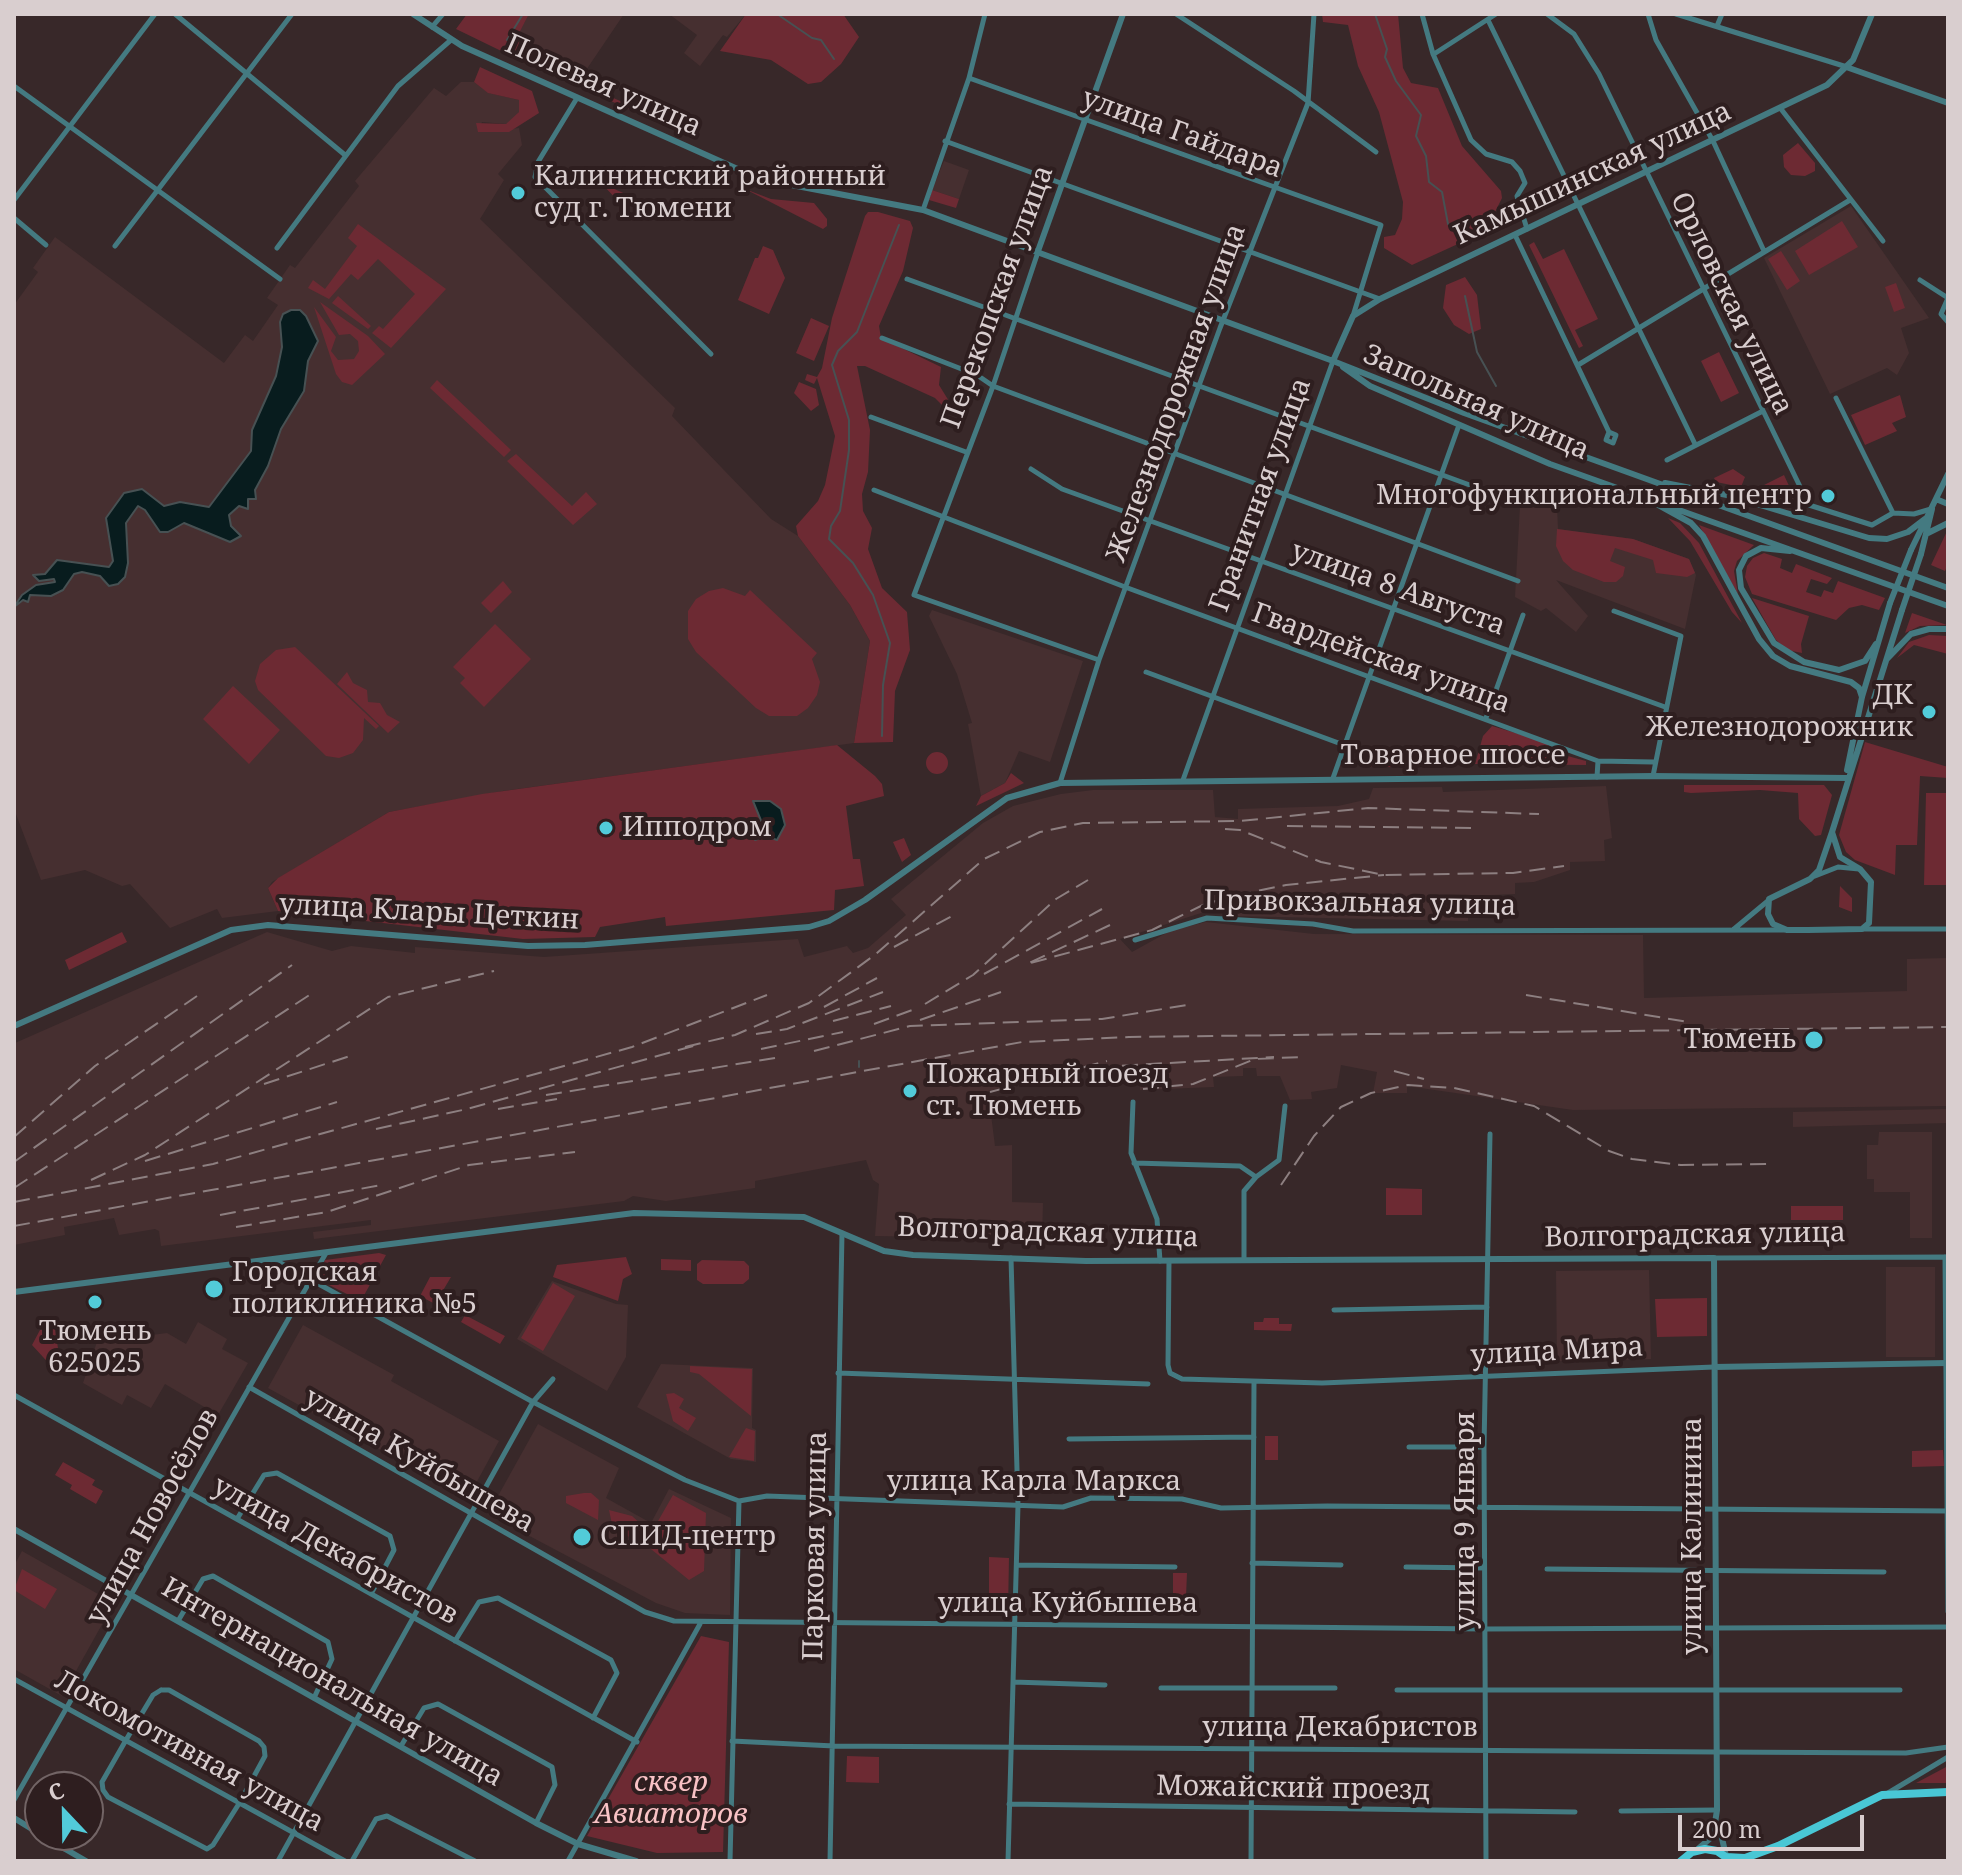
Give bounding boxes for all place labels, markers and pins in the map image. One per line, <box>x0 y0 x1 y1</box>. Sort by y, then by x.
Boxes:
place label: Калининский районный суд г. Тюмени <box>534 160 886 226</box>
marker: Калининский районный суд г. Тюмени <box>509 184 527 202</box>
place label: Многофункциональный центр <box>1376 479 1812 513</box>
marker: Многофункциональный центр <box>1819 487 1837 505</box>
place label: ДК Железнодорожник <box>1646 679 1913 745</box>
marker: ДК Железнодорожник <box>1920 703 1938 721</box>
place label: Ипподром <box>622 811 772 845</box>
marker: Ипподром <box>597 819 615 837</box>
place label: Тюмень <box>1684 1023 1796 1057</box>
marker: Тюмень <box>1803 1029 1825 1051</box>
place label: Пожарный поезд ст. Тюмень <box>926 1058 1169 1124</box>
marker: Пожарный поезд ст. Тюмень <box>901 1082 919 1100</box>
place label: Городская поликлиника №5 <box>232 1256 477 1322</box>
marker: Городская поликлиника №5 <box>203 1278 225 1300</box>
marker: Тюмень 625025 <box>86 1293 104 1311</box>
place label: Тюмень 625025 <box>39 1315 151 1381</box>
place label: СПИД-центр <box>600 1520 776 1554</box>
marker: СПИД-центр <box>571 1526 593 1548</box>

